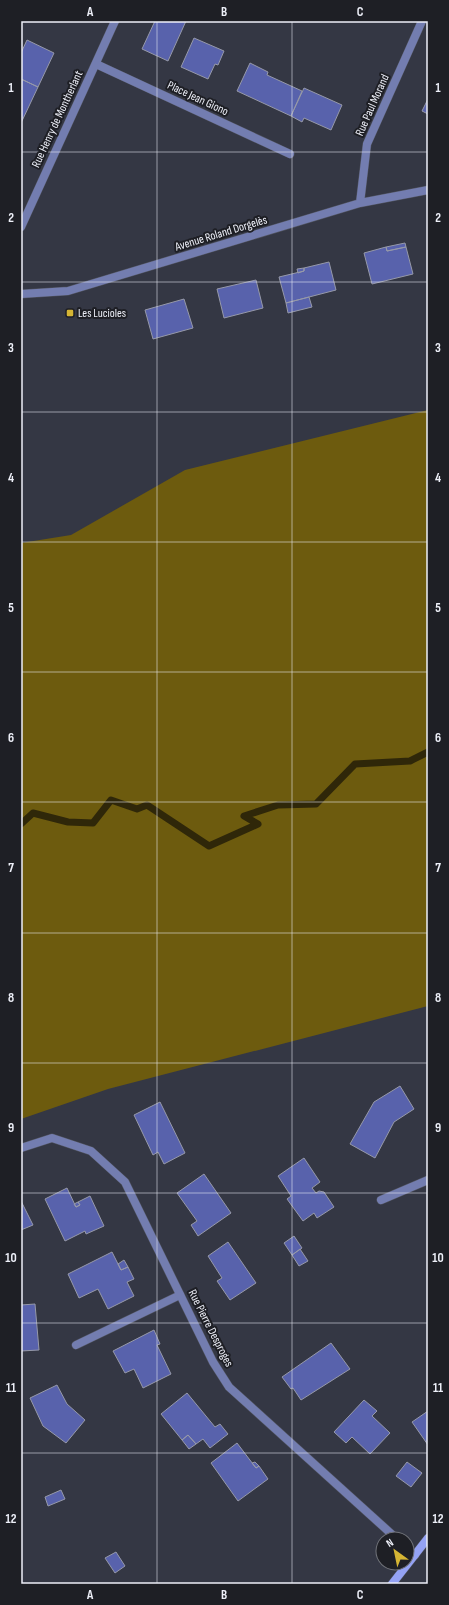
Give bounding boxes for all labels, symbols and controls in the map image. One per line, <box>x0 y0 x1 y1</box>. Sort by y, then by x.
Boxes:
text: A <box>86 4 94 20</box>
text: B <box>221 4 227 20</box>
text: C <box>357 4 364 20</box>
street label: Rue Henry de Montherlant <box>28 68 87 170</box>
street label: Rue Paul Morand <box>352 72 393 138</box>
street label: Place Jean Giono <box>165 78 231 119</box>
text: 1 <box>8 80 14 96</box>
text: 1 <box>435 80 441 96</box>
text: 2 <box>8 210 14 226</box>
text: 2 <box>435 210 441 226</box>
street label: Avenue Roland Dorgelès <box>172 212 269 255</box>
place label: Les Lucioles <box>78 306 126 321</box>
marker: Les Lucioles <box>65 308 75 318</box>
text: 3 <box>8 340 14 356</box>
text: 3 <box>435 340 441 356</box>
text: 4 <box>8 470 14 486</box>
text: 4 <box>435 470 441 486</box>
text: 5 <box>8 600 14 616</box>
text: 5 <box>435 600 441 616</box>
text: 6 <box>8 730 14 746</box>
text: 6 <box>435 730 441 746</box>
text: 7 <box>8 860 14 876</box>
text: 7 <box>435 860 441 876</box>
text: 8 <box>8 990 14 1006</box>
text: 8 <box>435 990 441 1006</box>
text: 9 <box>8 1120 14 1136</box>
text: 9 <box>435 1120 441 1136</box>
text: 10 <box>5 1250 17 1266</box>
text: 10 <box>432 1250 444 1266</box>
street label: Rue Pierre Desproges <box>185 1287 237 1369</box>
text: 11 <box>6 1380 16 1396</box>
text: 11 <box>433 1380 443 1396</box>
text: 12 <box>6 1511 17 1527</box>
text: 12 <box>433 1511 444 1527</box>
north arrow <box>375 1531 415 1571</box>
text: N <box>384 1536 396 1550</box>
text: A <box>86 1587 94 1603</box>
text: B <box>221 1587 227 1603</box>
text: C <box>357 1587 364 1603</box>

